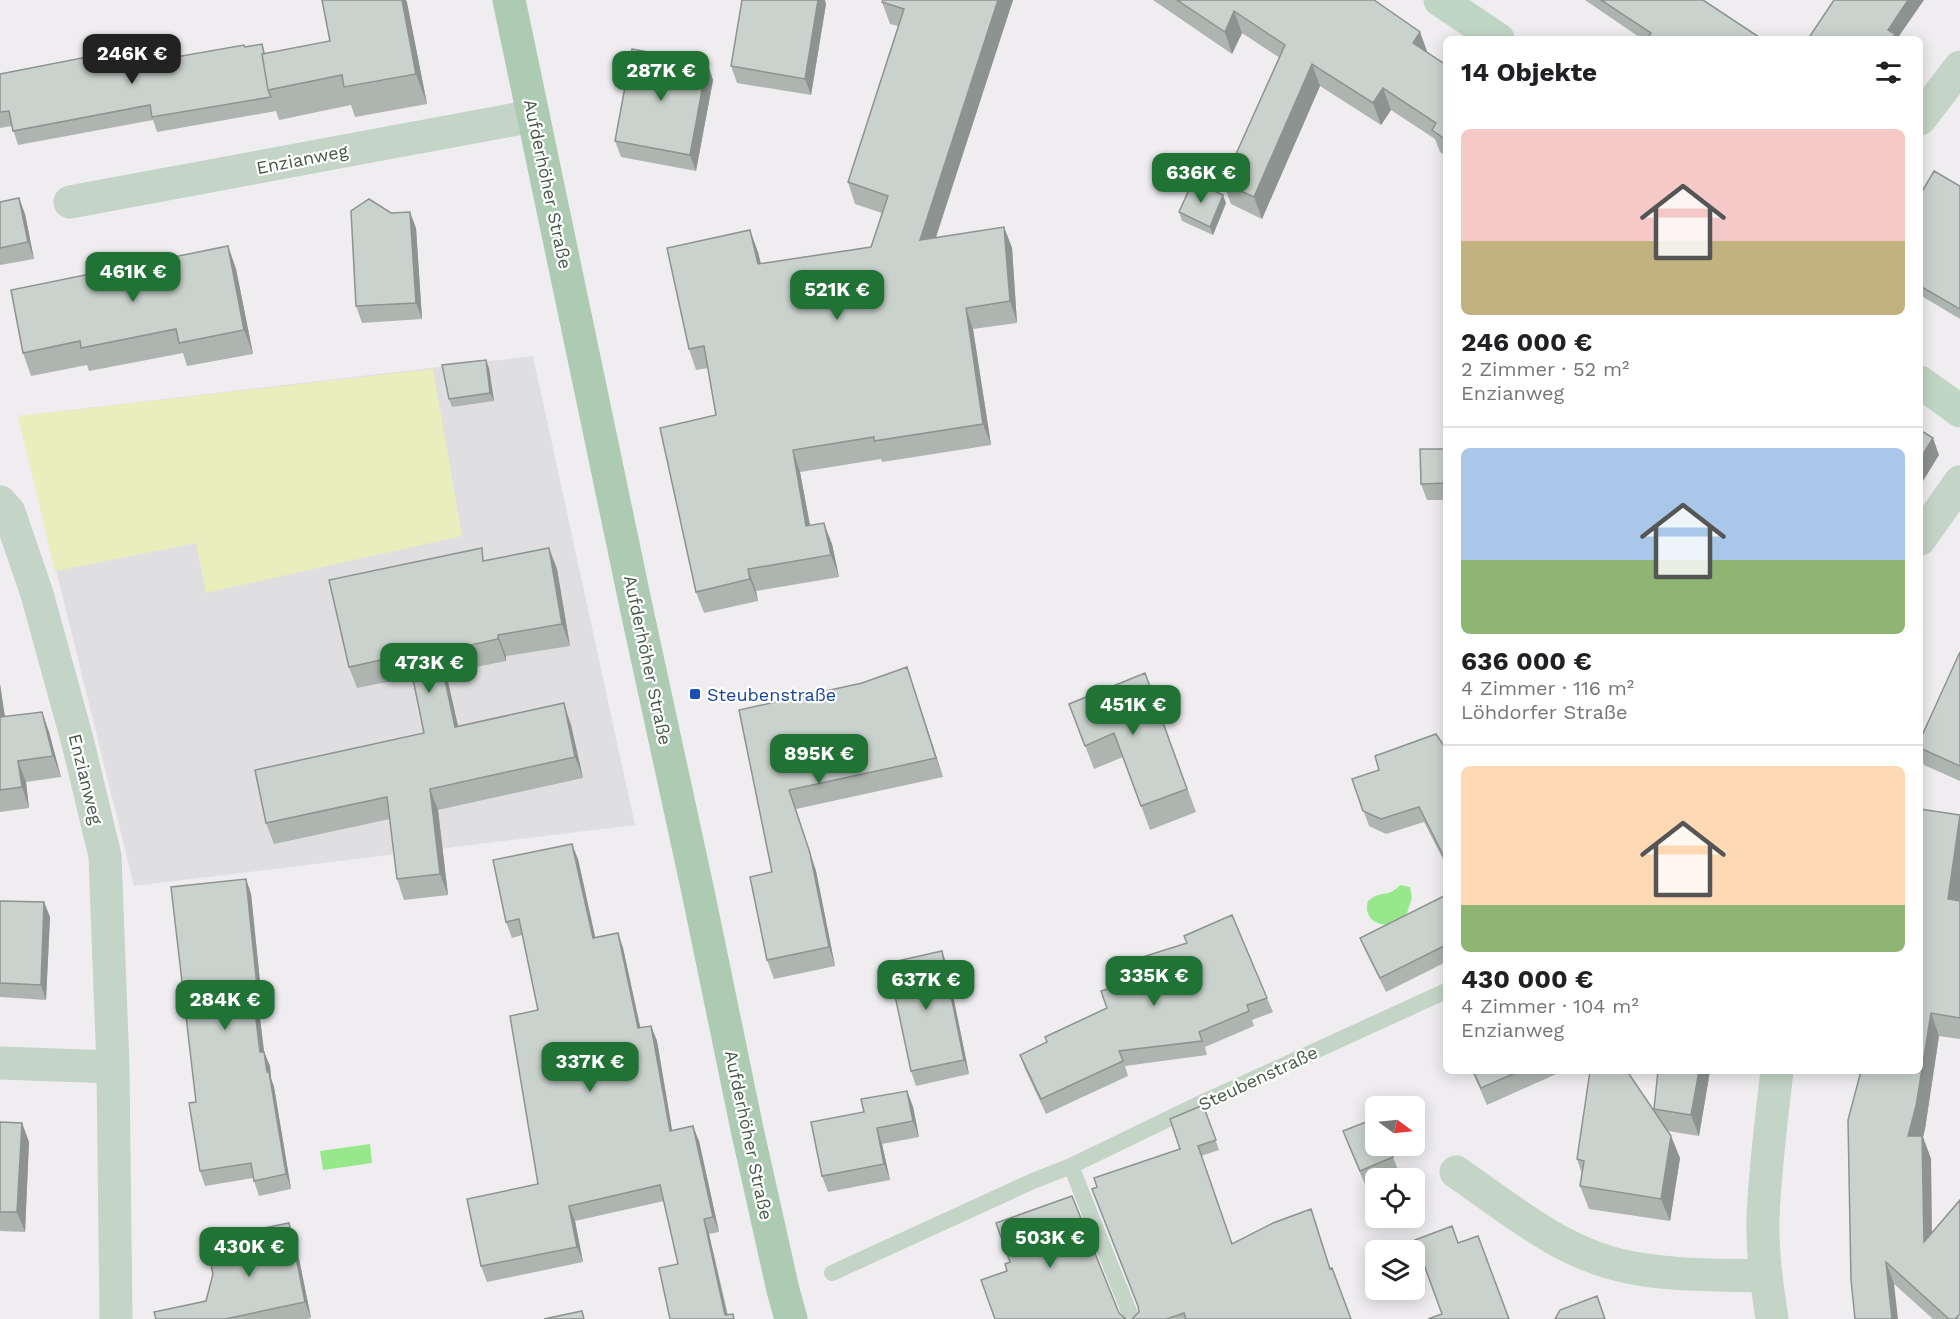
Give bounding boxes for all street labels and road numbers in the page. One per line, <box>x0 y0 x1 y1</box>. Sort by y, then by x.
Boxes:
street label: Aufderhöher Straße <box>520 97 576 271</box>
street label: Enzianweg <box>254 140 350 178</box>
street label: Aufderhöher Straße <box>620 573 676 747</box>
street label: Enzianweg <box>65 731 108 827</box>
street label: Steubenstraße <box>1195 1041 1321 1115</box>
street label: Aufderhöher Straße <box>721 1048 777 1222</box>

